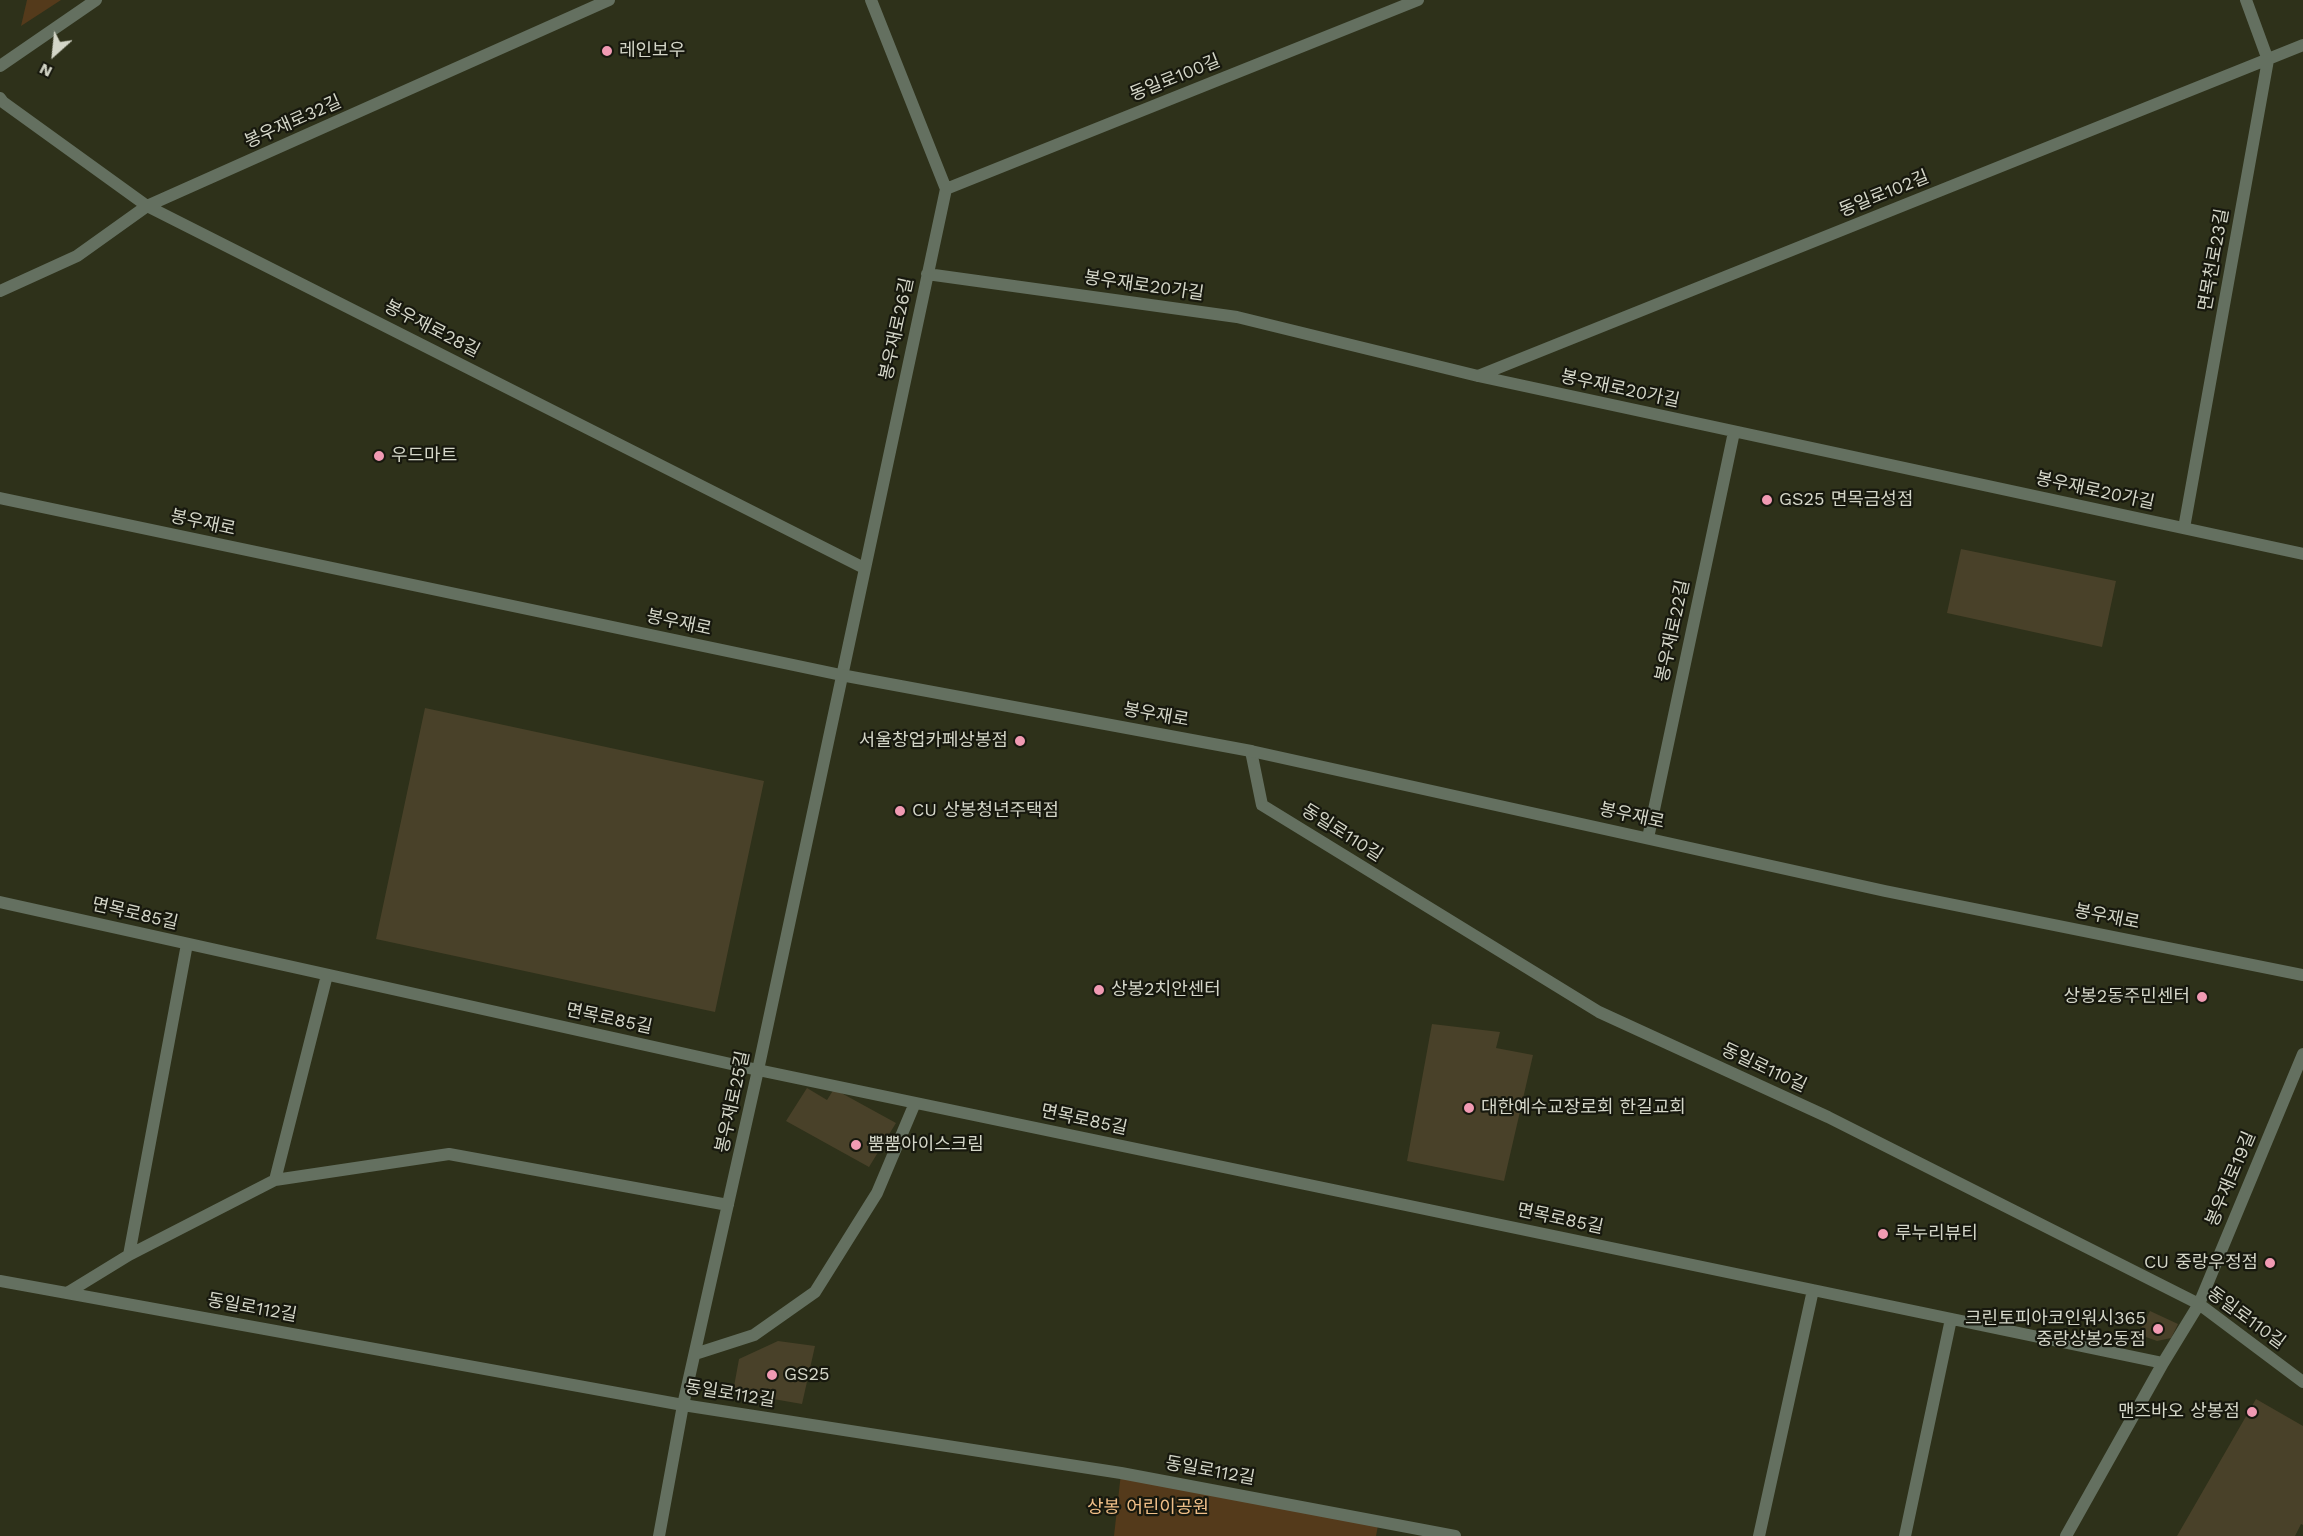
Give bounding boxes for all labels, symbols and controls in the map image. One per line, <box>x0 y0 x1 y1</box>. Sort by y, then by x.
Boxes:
north arrow <box>24 24 84 84</box>
place label: 레인보우 <box>619 40 685 62</box>
marker: 레인보우 <box>600 44 614 58</box>
street label: 동일로100길 <box>1127 50 1223 106</box>
text: N <box>36 59 55 82</box>
street label: 봉우재로32길 <box>241 91 345 153</box>
street label: 동일로102길 <box>1836 166 1932 222</box>
street label: 면목천로23길 <box>2194 207 2234 313</box>
street label: 봉우재로20가길 <box>1083 267 1205 305</box>
street label: 봉우재로26길 <box>876 276 918 382</box>
street label: 봉우재로28길 <box>381 296 483 362</box>
street label: 봉우재로20가길 <box>1559 366 1681 412</box>
place label: 우드마트 <box>391 445 457 467</box>
marker: 우드마트 <box>372 449 386 463</box>
street label: 봉우재로20가길 <box>2034 468 2156 514</box>
place label: GS25 면목금성점 <box>1779 489 1913 511</box>
marker: GS25 면목금성점 <box>1760 493 1774 507</box>
street label: 봉우재로 <box>168 506 238 540</box>
street label: 봉우재로22길 <box>1652 578 1694 684</box>
street label: 봉우재로 <box>644 606 714 640</box>
street label: 봉우재로 <box>1122 699 1190 731</box>
place label: 서울창업카페상봉점 <box>859 730 1008 752</box>
marker: 서울창업카페상봉점 <box>1013 734 1027 748</box>
street label: 봉우재로 <box>1597 799 1667 833</box>
place label: CU 상봉청년주택점 <box>912 800 1059 822</box>
street label: 동일로110길 <box>1297 800 1387 866</box>
marker: CU 상봉청년주택점 <box>893 804 907 818</box>
street label: 면목로85길 <box>90 894 180 934</box>
street label: 봉우재로 <box>2072 900 2142 934</box>
place label: 상봉2치안센터 <box>1111 979 1221 1001</box>
marker: 상봉2치안센터 <box>1092 983 1106 997</box>
place label: 상봉2동주민센터 <box>2064 986 2190 1008</box>
marker: 상봉2동주민센터 <box>2195 990 2209 1004</box>
street label: 면목로85길 <box>564 999 654 1039</box>
street label: 동일로110길 <box>1718 1039 1810 1097</box>
street label: 봉우재로25길 <box>712 1049 754 1155</box>
place label: 대한예수교장로회 한길교회 <box>1481 1097 1686 1119</box>
street label: 면목로85길 <box>1039 1100 1129 1140</box>
marker: 대한예수교장로회 한길교회 <box>1462 1101 1476 1115</box>
street label: 봉우재로19길 <box>2201 1128 2261 1230</box>
place label: 뿜뿜아이스크림 <box>868 1134 984 1156</box>
marker: 뿜뿜아이스크림 <box>849 1138 863 1152</box>
street label: 면목로85길 <box>1515 1199 1605 1239</box>
place label: 루누리뷰티 <box>1895 1223 1978 1245</box>
marker: 루누리뷰티 <box>1876 1227 1890 1241</box>
place label: CU 중랑우정점 <box>2144 1252 2258 1274</box>
marker: CU 중랑우정점 <box>2263 1256 2277 1270</box>
street label: 동일로110길 <box>2203 1282 2289 1354</box>
street label: 동일로112길 <box>205 1289 299 1327</box>
place label: 크린토피아코인워시365 중랑상봉2동점 <box>1965 1308 2146 1350</box>
marker: 크린토피아코인워시365 중랑상봉2동점 <box>2151 1322 2165 1336</box>
place label: GS25 <box>784 1364 830 1386</box>
marker: GS25 <box>765 1368 779 1382</box>
street label: 동일로112길 <box>683 1376 777 1412</box>
place label: 맨즈바오 상봉점 <box>2118 1401 2240 1423</box>
marker: 맨즈바오 상봉점 <box>2245 1405 2259 1419</box>
street label: 동일로112길 <box>1163 1452 1257 1490</box>
park label: 상봉 어린이공원 <box>1087 1497 1209 1519</box>

